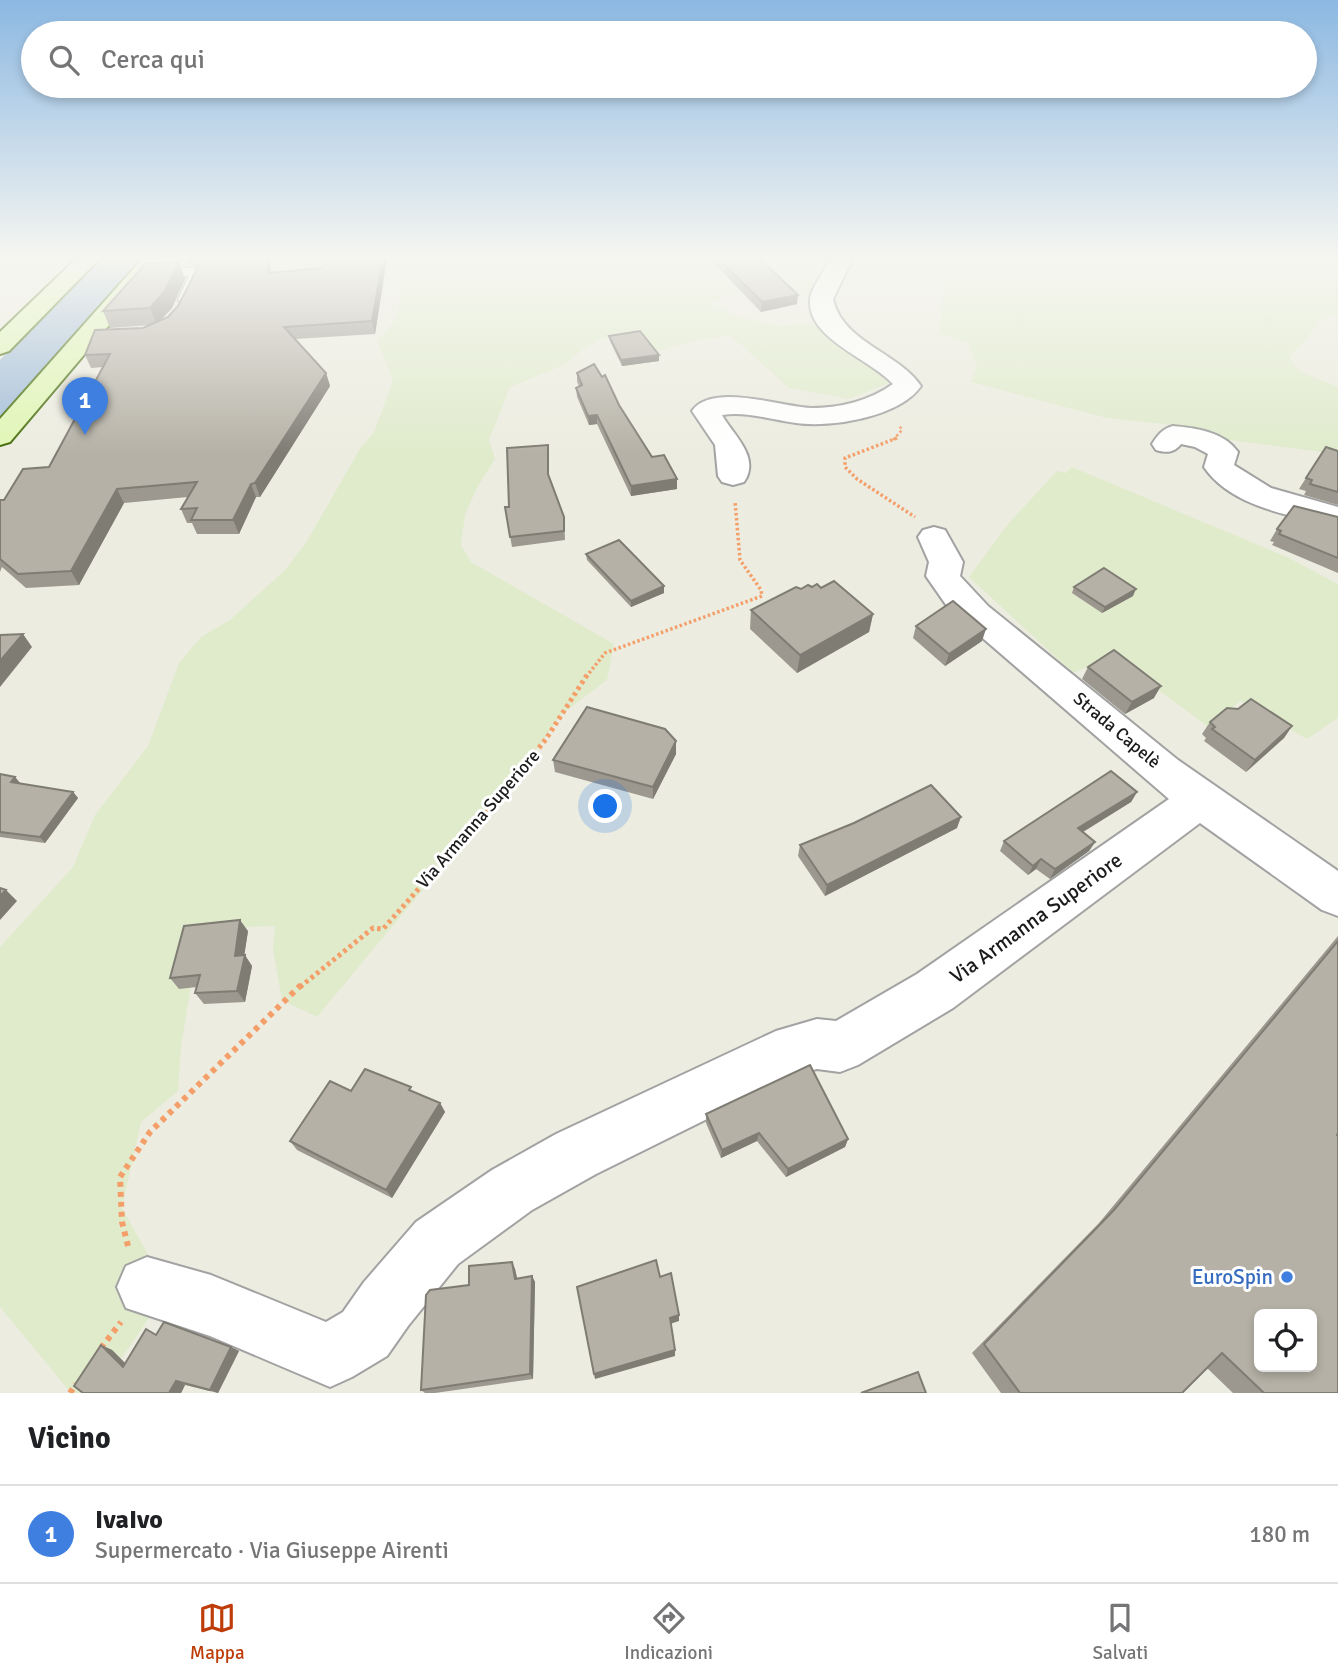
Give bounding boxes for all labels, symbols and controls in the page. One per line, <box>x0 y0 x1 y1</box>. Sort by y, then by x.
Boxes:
search box <box>21 21 1317 98</box>
icon: search <box>45 41 83 79</box>
text: Cerca qui <box>101 44 205 76</box>
pin: 1 <box>62 377 108 435</box>
street label: Strada Capelè <box>1069 687 1165 773</box>
street label: Via Armanna Superiore <box>412 745 544 893</box>
your location <box>588 789 622 823</box>
street label: Via Armanna Superiore <box>945 847 1127 989</box>
place label: EuroSpin <box>1192 1264 1273 1290</box>
marker: EuroSpin <box>1279 1269 1295 1285</box>
map controls <box>1254 1309 1317 1372</box>
button: locate <box>1254 1309 1317 1372</box>
text: Vicino <box>28 1420 111 1457</box>
text: IvaIvo <box>95 1504 163 1536</box>
text: 1 <box>45 1520 57 1549</box>
text: 180 m <box>1249 1520 1310 1549</box>
text: Supermercato · Via Giuseppe Airenti <box>95 1536 449 1565</box>
tab: Mappa <box>190 1599 245 1665</box>
tab: Indicazioni <box>624 1599 713 1665</box>
tab: Salvati <box>1093 1599 1148 1665</box>

